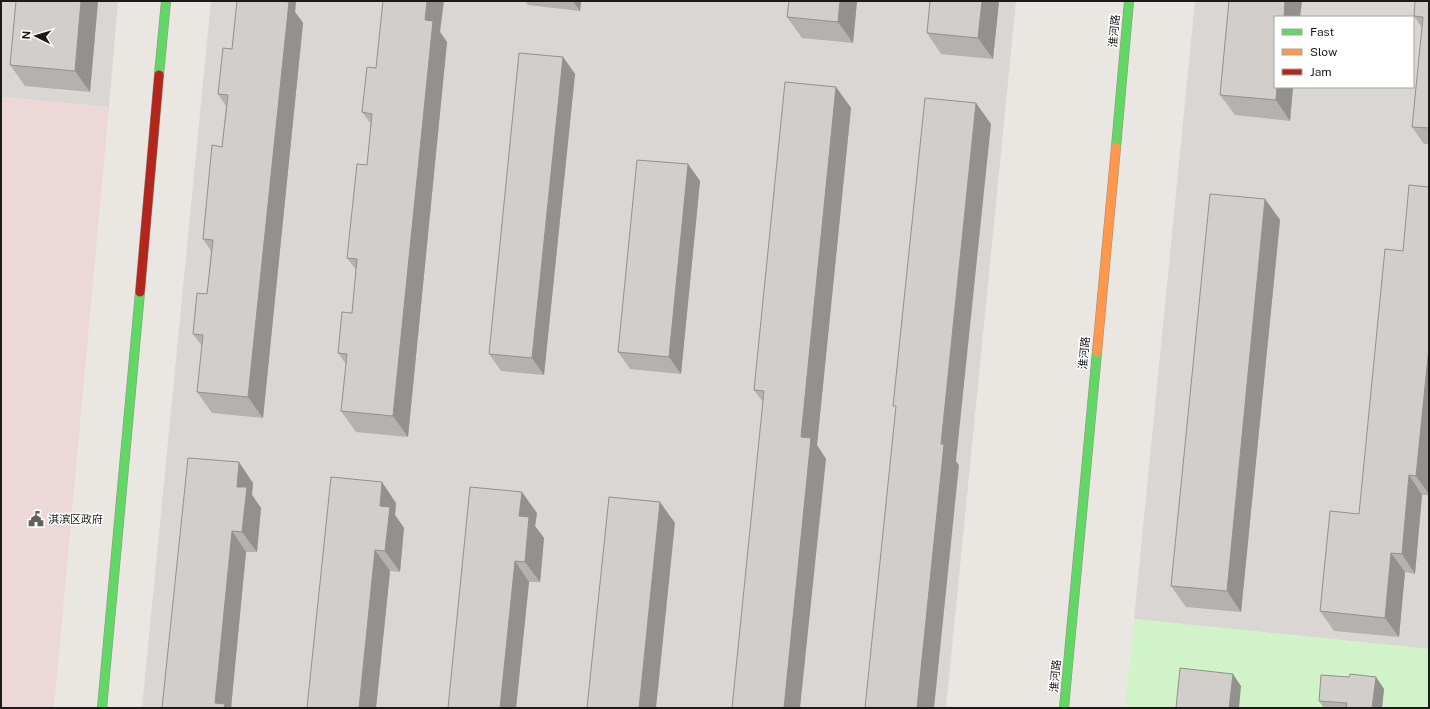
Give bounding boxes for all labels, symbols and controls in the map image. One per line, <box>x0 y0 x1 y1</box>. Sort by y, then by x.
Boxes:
street label: 淮河路 <box>1107 14 1121 48</box>
north arrow <box>16 16 56 56</box>
legend <box>1274 16 1414 88</box>
text: Fast <box>1310 25 1335 39</box>
text: N <box>20 30 32 40</box>
text: Slow <box>1310 45 1338 59</box>
text: Jam <box>1310 65 1332 79</box>
street label: 淮河路 <box>1077 336 1091 370</box>
public building icon: 淇滨区政府 <box>27 510 45 528</box>
place label: 淇滨区政府 <box>48 513 103 525</box>
street label: 淮河路 <box>1048 659 1062 693</box>

